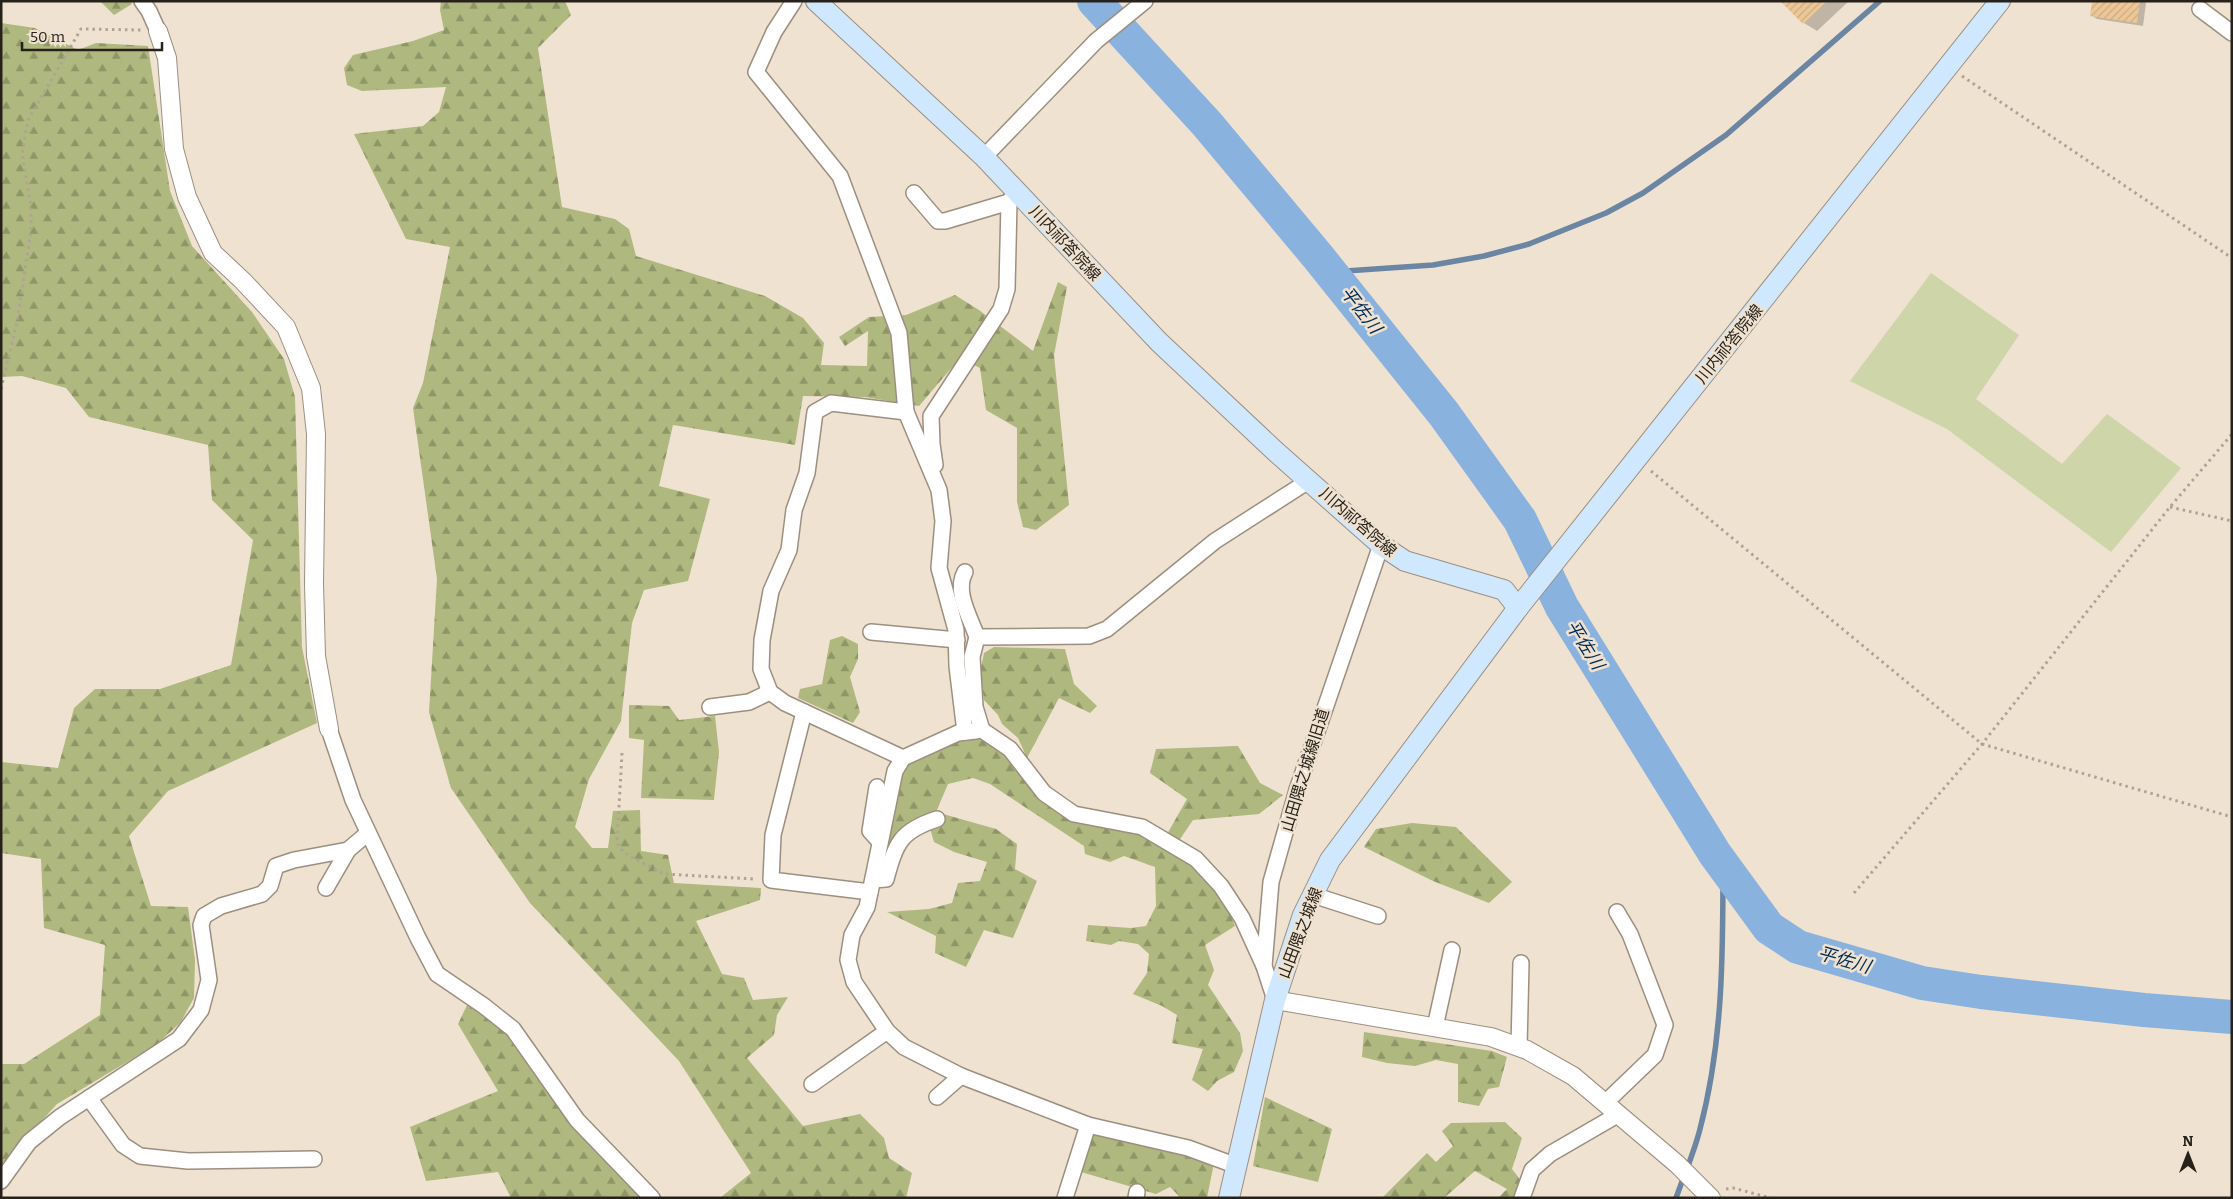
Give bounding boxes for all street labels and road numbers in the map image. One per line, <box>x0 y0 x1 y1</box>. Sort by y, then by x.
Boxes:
street label: 川内祁答院線 <box>1025 201 1105 285</box>
street label: 川内祁答院線 <box>1691 301 1767 387</box>
street label: 川内祁答院線 <box>1316 483 1400 561</box>
street label: 山田隈之城線旧道 <box>1277 706 1333 834</box>
street label: 山田隈之城線 <box>1274 885 1326 981</box>

